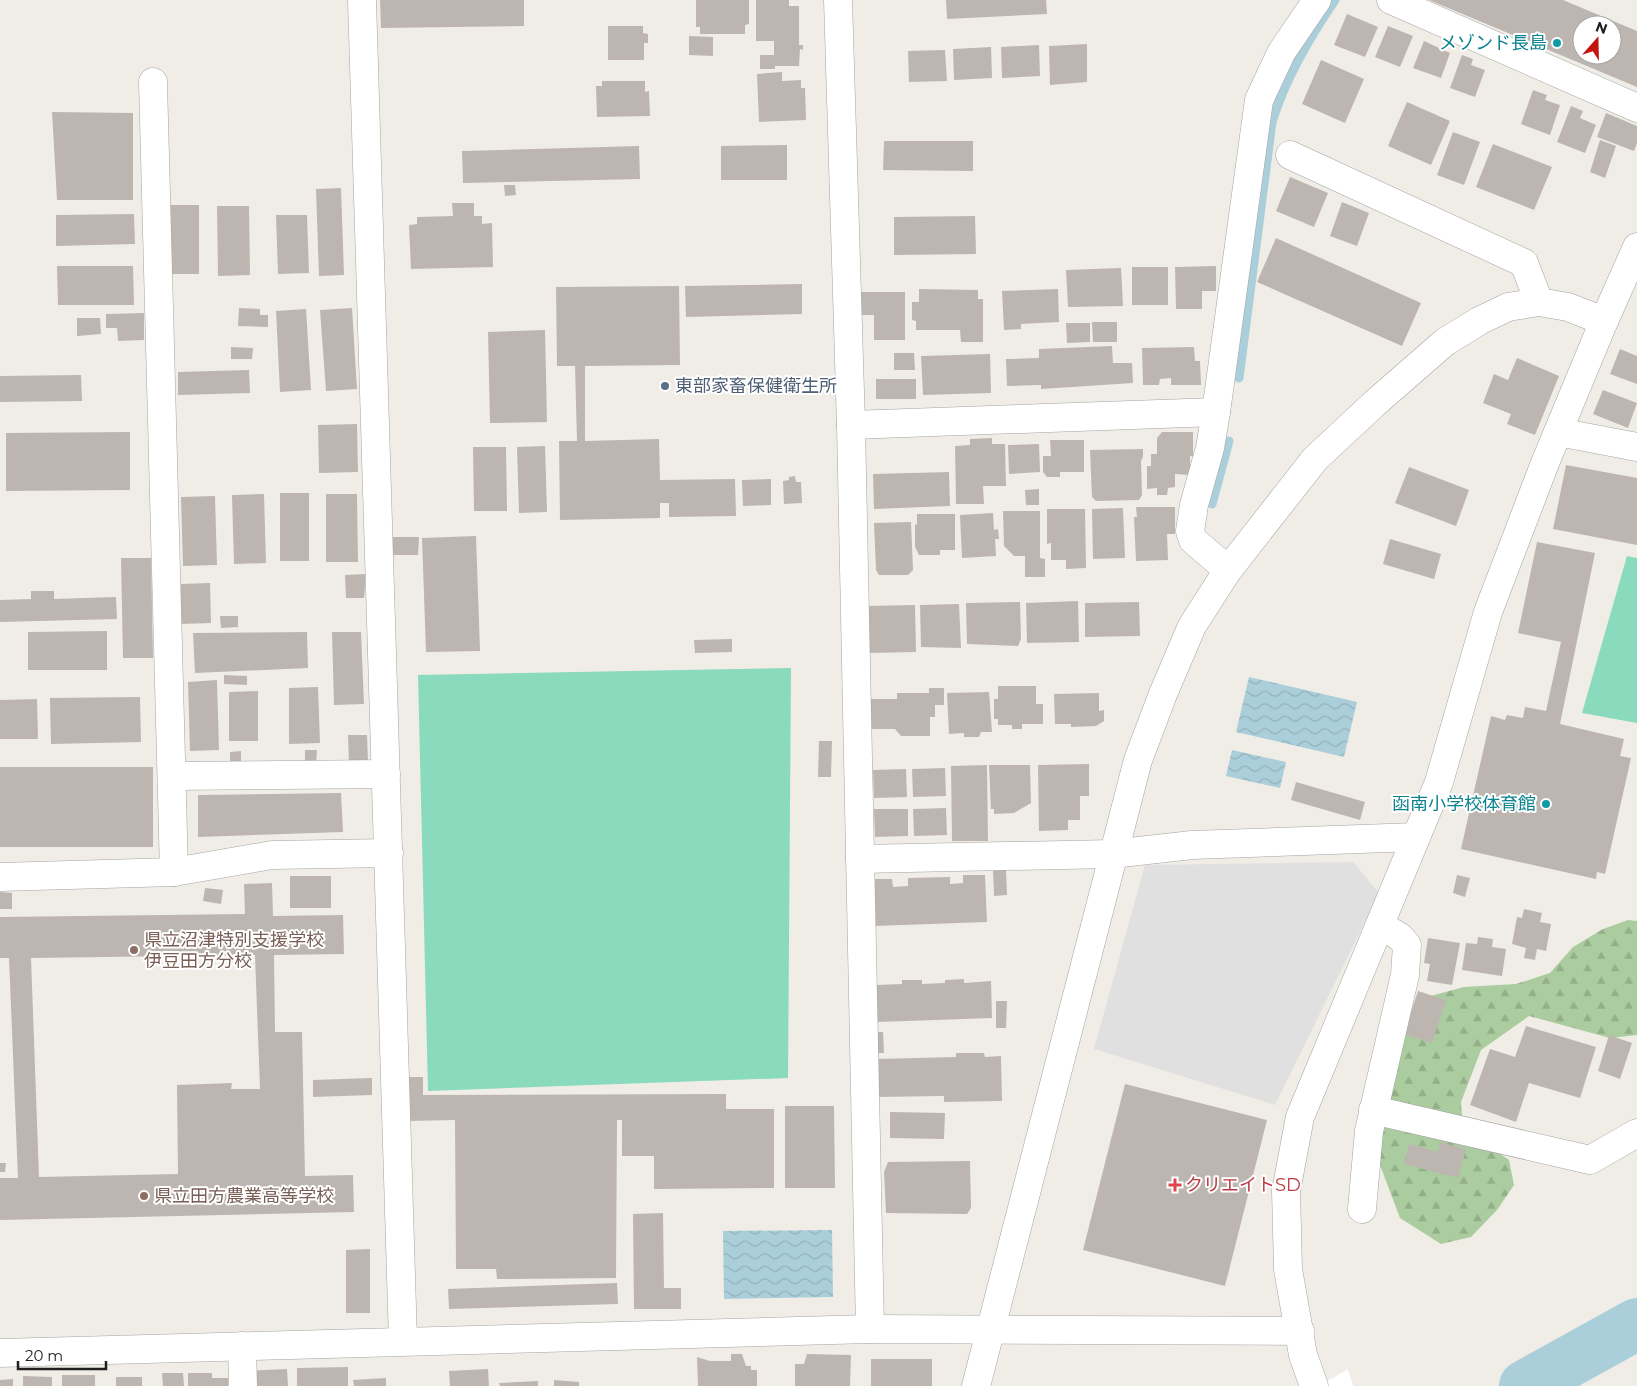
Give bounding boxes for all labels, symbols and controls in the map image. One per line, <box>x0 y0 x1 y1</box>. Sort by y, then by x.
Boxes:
north arrow <box>1572 15 1622 65</box>
text: N <box>1593 17 1610 38</box>
place label: メゾンド長島 <box>1439 32 1547 54</box>
marker: メゾンド長島 <box>1551 37 1563 49</box>
place label: 東部家畜保健衛生所 <box>675 375 837 397</box>
marker: 東部家畜保健衛生所 <box>659 380 671 392</box>
place label: 函南小学校体育館 <box>1392 793 1536 815</box>
marker: 函南小学校体育館 <box>1540 798 1552 810</box>
place label: 県立沼津特別支援学校 伊豆田方分校 <box>144 929 324 972</box>
marker: 県立沼津特別支援学校 伊豆田方分校 <box>128 944 140 956</box>
place label: クリエイトSD <box>1185 1174 1301 1196</box>
marker: クリエイトSD <box>1169 1179 1181 1191</box>
place label: 県立田方農業高等学校 <box>154 1185 334 1207</box>
marker: 県立田方農業高等学校 <box>138 1190 150 1202</box>
scale bar <box>18 1338 105 1370</box>
text: 20 m <box>25 1346 63 1365</box>

